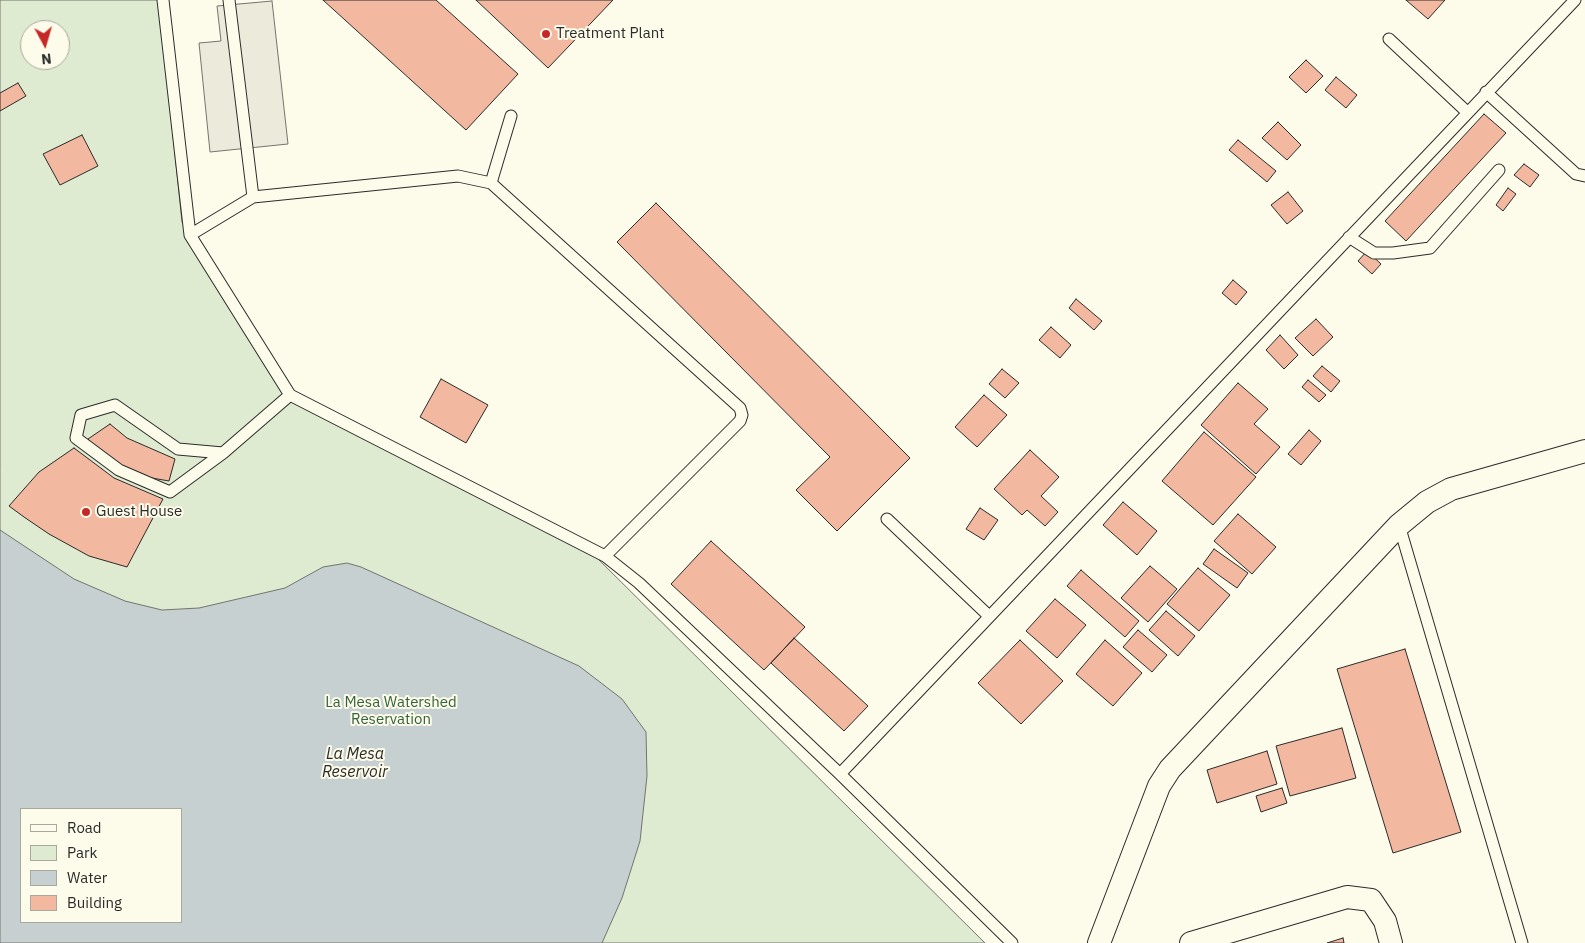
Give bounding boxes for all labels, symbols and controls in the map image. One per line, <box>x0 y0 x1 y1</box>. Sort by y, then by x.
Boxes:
north arrow <box>20 20 70 70</box>
place label: Treatment Plant <box>556 25 664 43</box>
marker: Treatment Plant <box>540 28 552 40</box>
text: N <box>40 49 52 68</box>
place label: Guest House <box>96 503 182 521</box>
marker: Guest House <box>80 506 92 518</box>
park label: La Mesa Watershed Reservation <box>325 694 457 729</box>
water label: La Mesa Reservoir <box>322 744 388 782</box>
legend <box>20 808 182 923</box>
text: Road <box>67 818 102 837</box>
text: Park <box>67 843 97 862</box>
text: Water <box>67 868 107 887</box>
text: Building <box>67 893 122 912</box>

